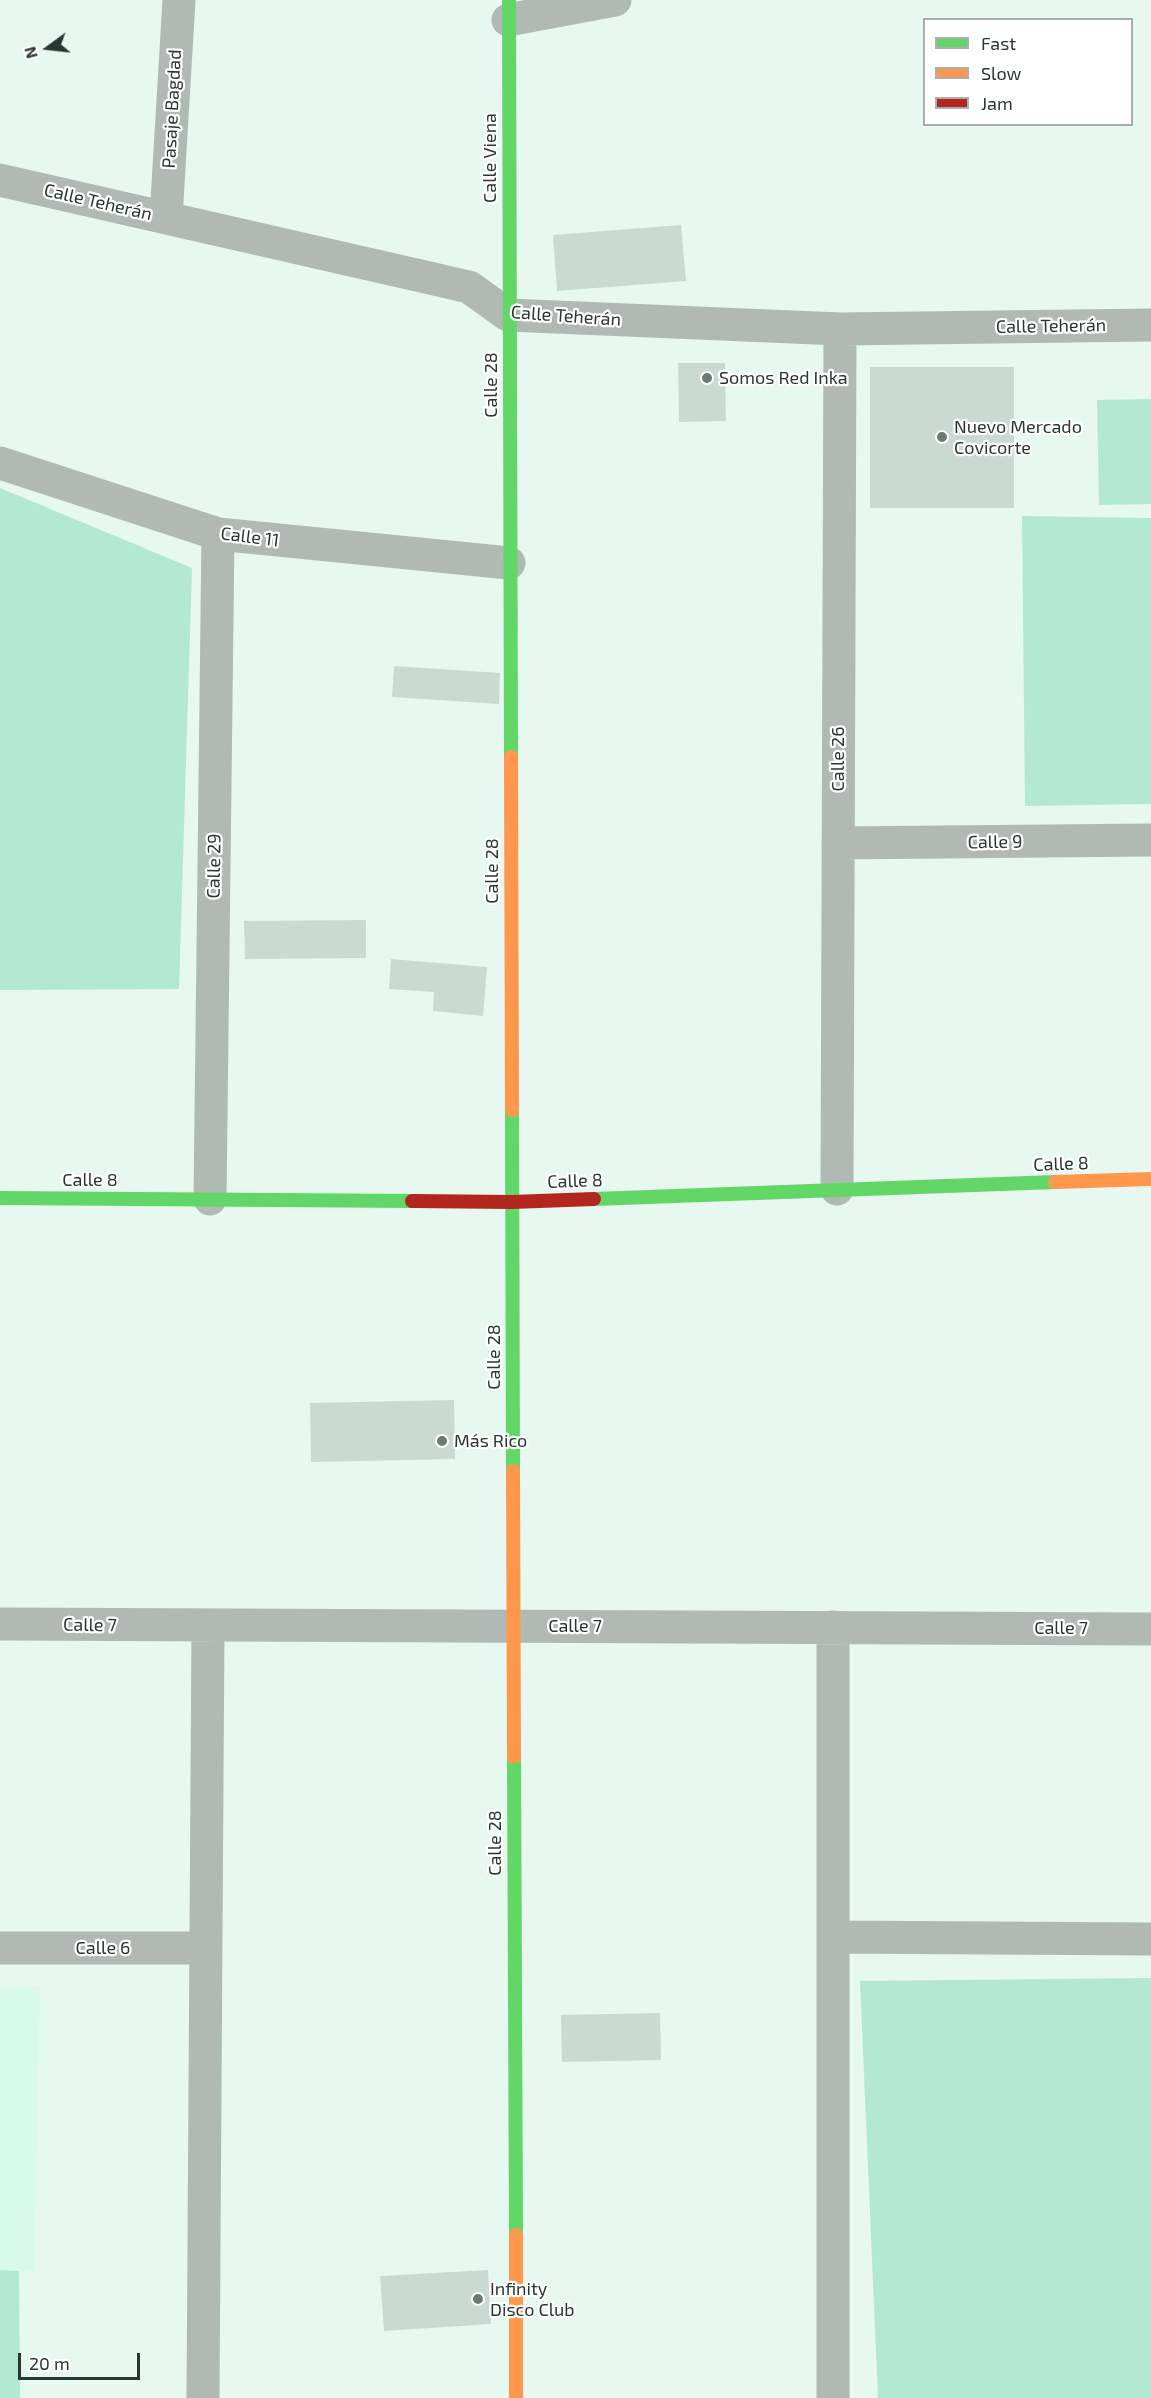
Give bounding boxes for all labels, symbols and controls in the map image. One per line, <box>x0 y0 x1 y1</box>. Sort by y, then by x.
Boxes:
north arrow <box>18 18 78 78</box>
legend <box>923 18 1133 126</box>
text: Fast <box>981 32 1016 54</box>
text: N <box>19 45 41 61</box>
street label: Pasaje Bagdad <box>158 49 186 169</box>
text: Slow <box>981 62 1021 84</box>
text: Jam <box>981 92 1013 114</box>
street label: Calle Viena <box>479 113 501 203</box>
street label: Calle Teherán <box>42 179 154 225</box>
street label: Calle Teherán <box>510 301 622 331</box>
street label: Calle Teherán <box>996 314 1106 338</box>
street label: Calle 28 <box>480 352 502 418</box>
place label: Somos Red Inka <box>719 367 848 389</box>
marker: Somos Red Inka <box>700 371 714 385</box>
place label: Nuevo Mercado Covicorte <box>954 416 1082 458</box>
marker: Nuevo Mercado Covicorte <box>935 430 949 444</box>
street label: Calle 11 <box>219 523 281 551</box>
street label: Calle 26 <box>827 727 849 791</box>
street label: Calle 9 <box>967 831 1023 853</box>
street label: Calle 29 <box>203 833 225 899</box>
street label: Calle 28 <box>481 838 503 904</box>
street label: Calle 8 <box>1033 1152 1089 1176</box>
street label: Calle 8 <box>62 1169 118 1191</box>
street label: Calle 8 <box>547 1169 603 1193</box>
street label: Calle 28 <box>483 1324 505 1390</box>
place label: Más Rico <box>454 1430 527 1452</box>
marker: Más Rico <box>435 1434 449 1448</box>
street label: Calle 7 <box>63 1614 117 1636</box>
street label: Calle 7 <box>548 1615 602 1637</box>
street label: Calle 7 <box>1034 1617 1088 1639</box>
street label: Calle 28 <box>484 1810 506 1876</box>
street label: Calle 6 <box>76 1937 130 1959</box>
place label: Infinity Disco Club <box>490 2278 575 2320</box>
marker: Infinity Disco Club <box>471 2292 485 2306</box>
scale bar <box>21 2341 142 2379</box>
text: 20 m <box>29 2352 70 2374</box>

